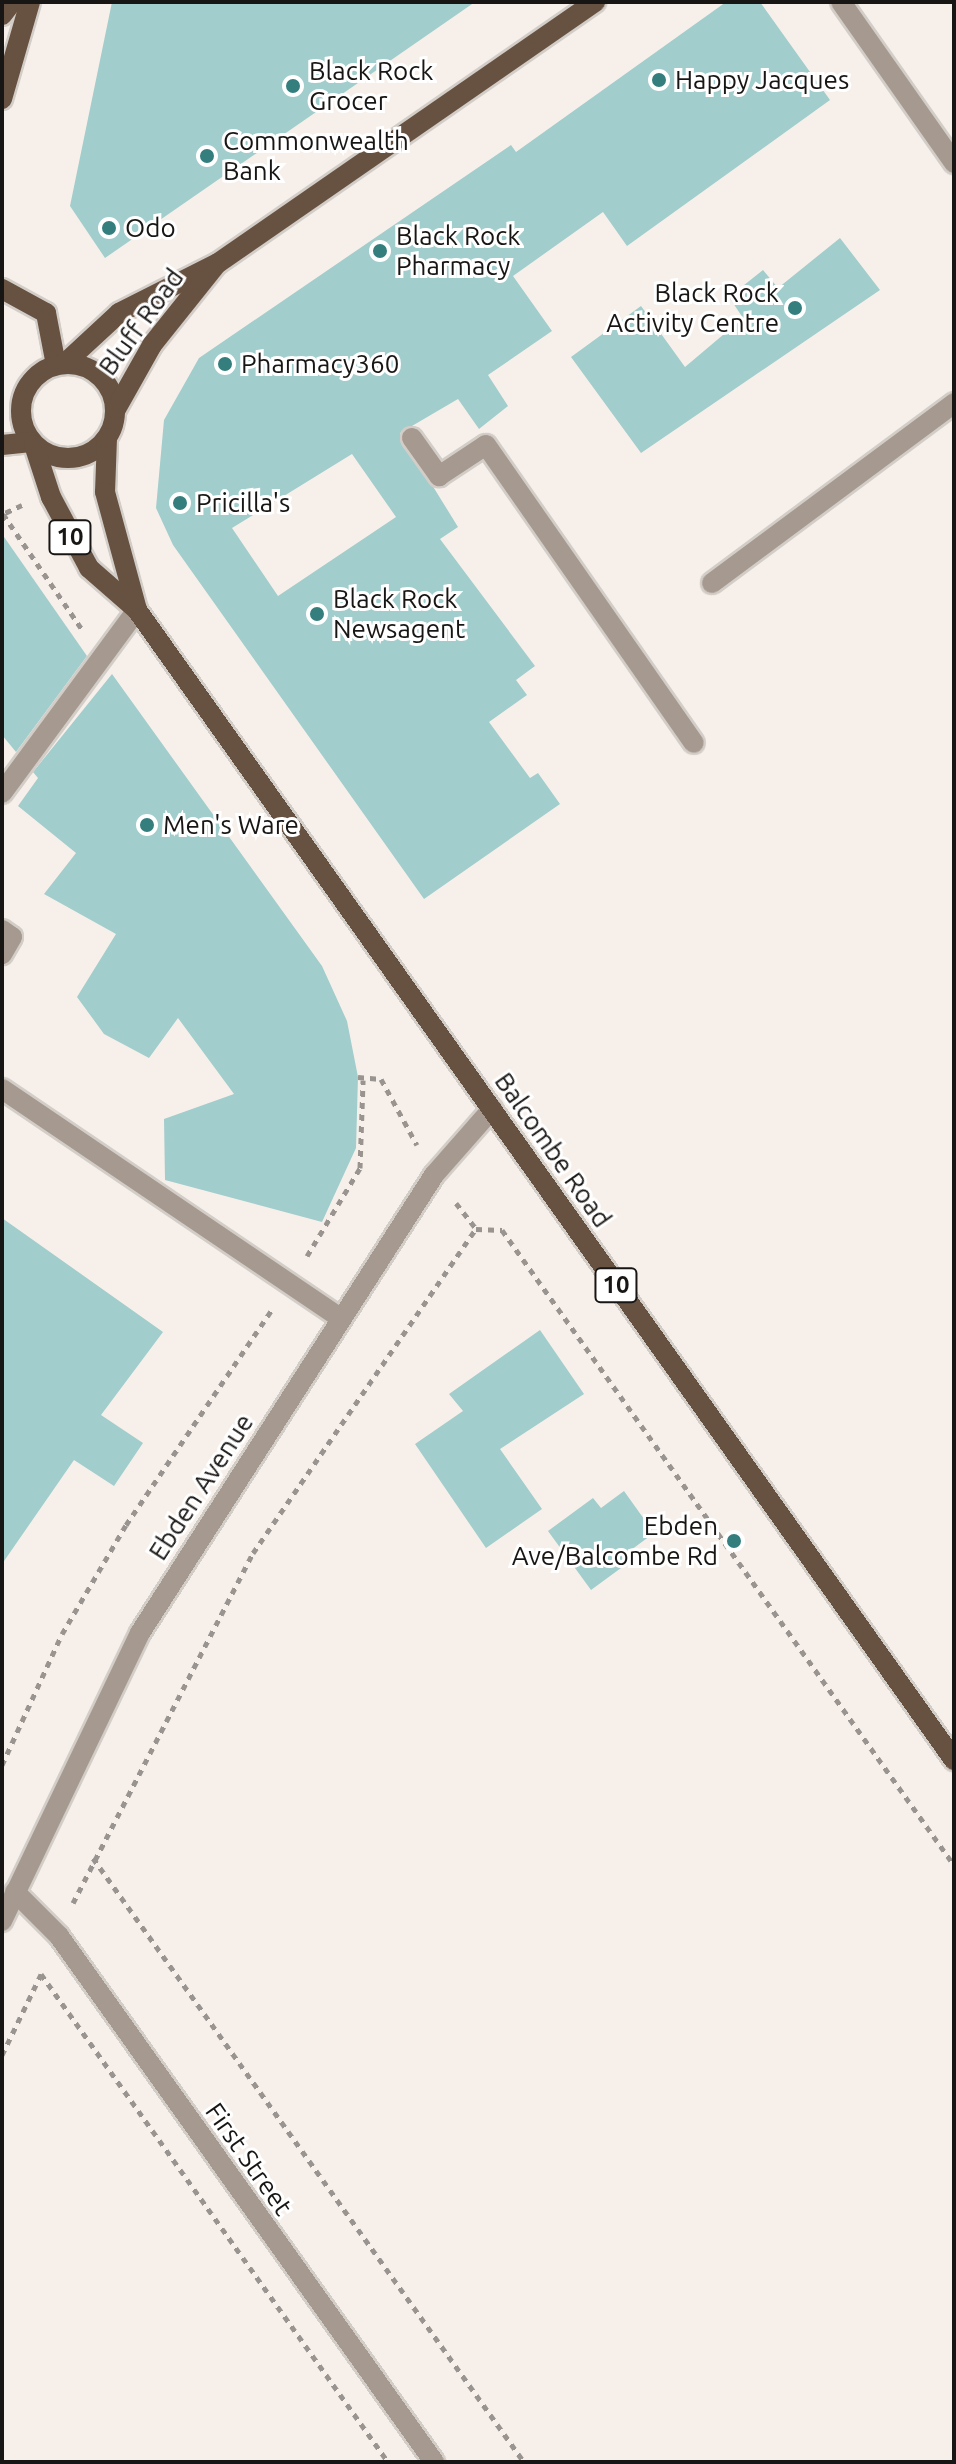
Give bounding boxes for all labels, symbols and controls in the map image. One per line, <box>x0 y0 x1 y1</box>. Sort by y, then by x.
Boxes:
place label: Black Rock Grocer <box>309 55 433 116</box>
place label: Happy Jacques <box>675 64 849 96</box>
marker: Happy Jacques <box>650 71 668 89</box>
marker: Black Rock Grocer <box>284 77 302 95</box>
place label: Commonwealth Bank <box>223 125 409 186</box>
marker: Commonwealth Bank <box>198 147 216 165</box>
place label: Odo <box>125 212 176 244</box>
marker: Odo <box>100 219 118 237</box>
place label: Black Rock Pharmacy <box>396 220 520 282</box>
marker: Black Rock Pharmacy <box>371 242 389 260</box>
street label: Bluff Road <box>92 263 190 381</box>
place label: Black Rock Activity Centre <box>606 277 779 338</box>
marker: Black Rock Activity Centre <box>786 299 804 317</box>
place label: Pharmacy360 <box>241 348 399 380</box>
marker: Pharmacy360 <box>216 355 234 373</box>
place label: Pricilla's <box>196 487 290 519</box>
marker: Pricilla's <box>171 494 189 512</box>
road number: 10 <box>48 517 92 557</box>
place label: Black Rock Newsagent <box>333 583 465 644</box>
marker: Black Rock Newsagent <box>308 605 326 623</box>
place label: Men's Ware <box>163 809 299 841</box>
marker: Men's Ware <box>138 816 156 834</box>
street label: Balcombe Road <box>488 1067 618 1233</box>
road number: 10 <box>594 1265 638 1305</box>
street label: Ebden Avenue <box>142 1408 260 1566</box>
place label: Ebden Ave/Balcombe Rd <box>512 1510 718 1572</box>
marker: Ebden Ave/Balcombe Rd <box>725 1532 743 1550</box>
street label: First Street <box>199 2097 299 2221</box>

